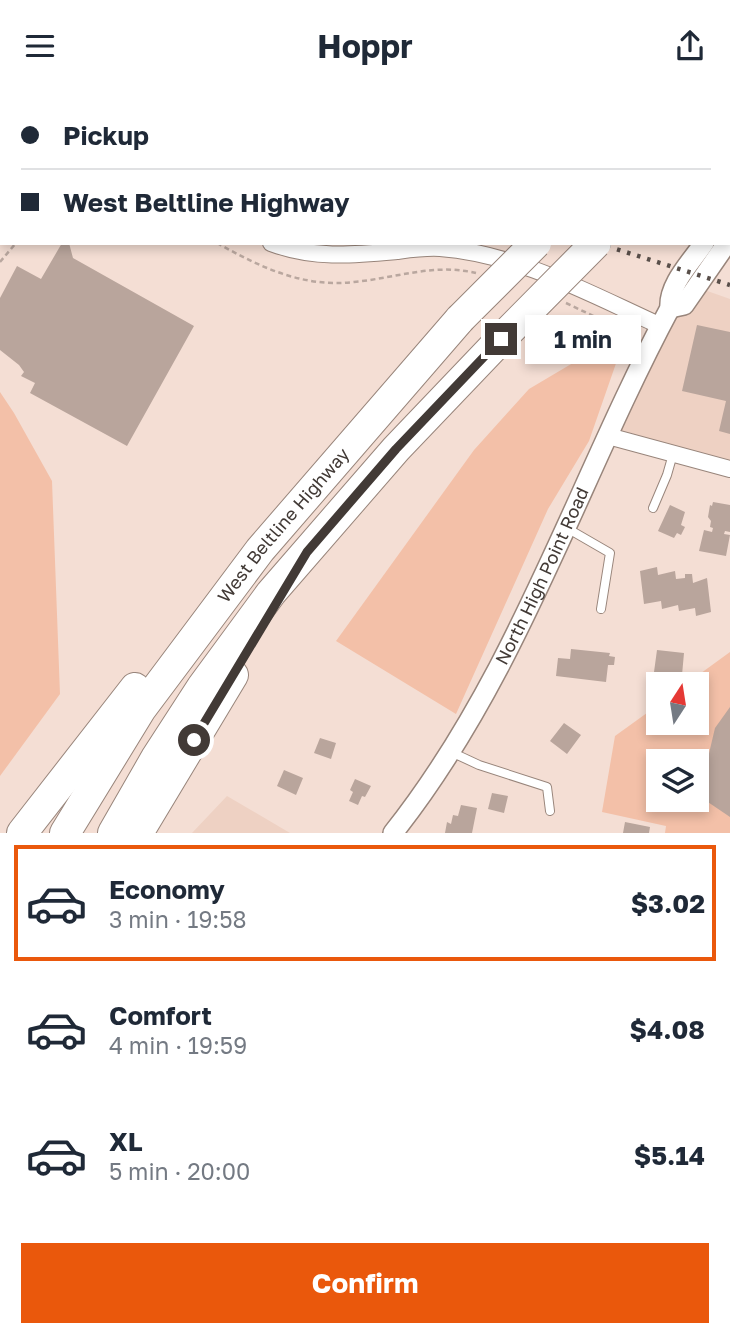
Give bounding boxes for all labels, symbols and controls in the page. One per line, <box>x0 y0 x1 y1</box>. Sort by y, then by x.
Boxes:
icon: menu <box>21 27 59 65</box>
text: Hoppr <box>317 27 413 65</box>
icon: share <box>671 27 709 65</box>
text: Pickup <box>63 120 149 151</box>
text: West Beltline Highway <box>63 187 350 218</box>
callout: 1 min <box>526 315 641 363</box>
route end <box>485 323 517 355</box>
text: 1 min <box>554 325 612 353</box>
street label: West Beltline Highway <box>212 443 353 607</box>
street label: North High Point Road <box>490 483 593 668</box>
north arrow <box>646 672 709 735</box>
map controls <box>646 672 709 812</box>
route start <box>178 724 210 756</box>
button: layers <box>646 749 709 812</box>
icon: car <box>25 872 88 935</box>
text: Economy <box>109 874 225 905</box>
text: $3.02 <box>631 888 705 919</box>
text: 3 min · 19:58 <box>109 905 247 933</box>
icon: car <box>25 998 88 1061</box>
text: Comfort <box>109 1000 212 1031</box>
text: $4.08 <box>629 1014 705 1045</box>
text: 4 min · 19:59 <box>109 1031 247 1059</box>
icon: car <box>25 1124 88 1187</box>
text: XL <box>109 1126 143 1157</box>
text: $5.14 <box>634 1140 705 1171</box>
text: 5 min · 20:00 <box>109 1157 250 1185</box>
button: Confirm <box>21 1243 709 1323</box>

